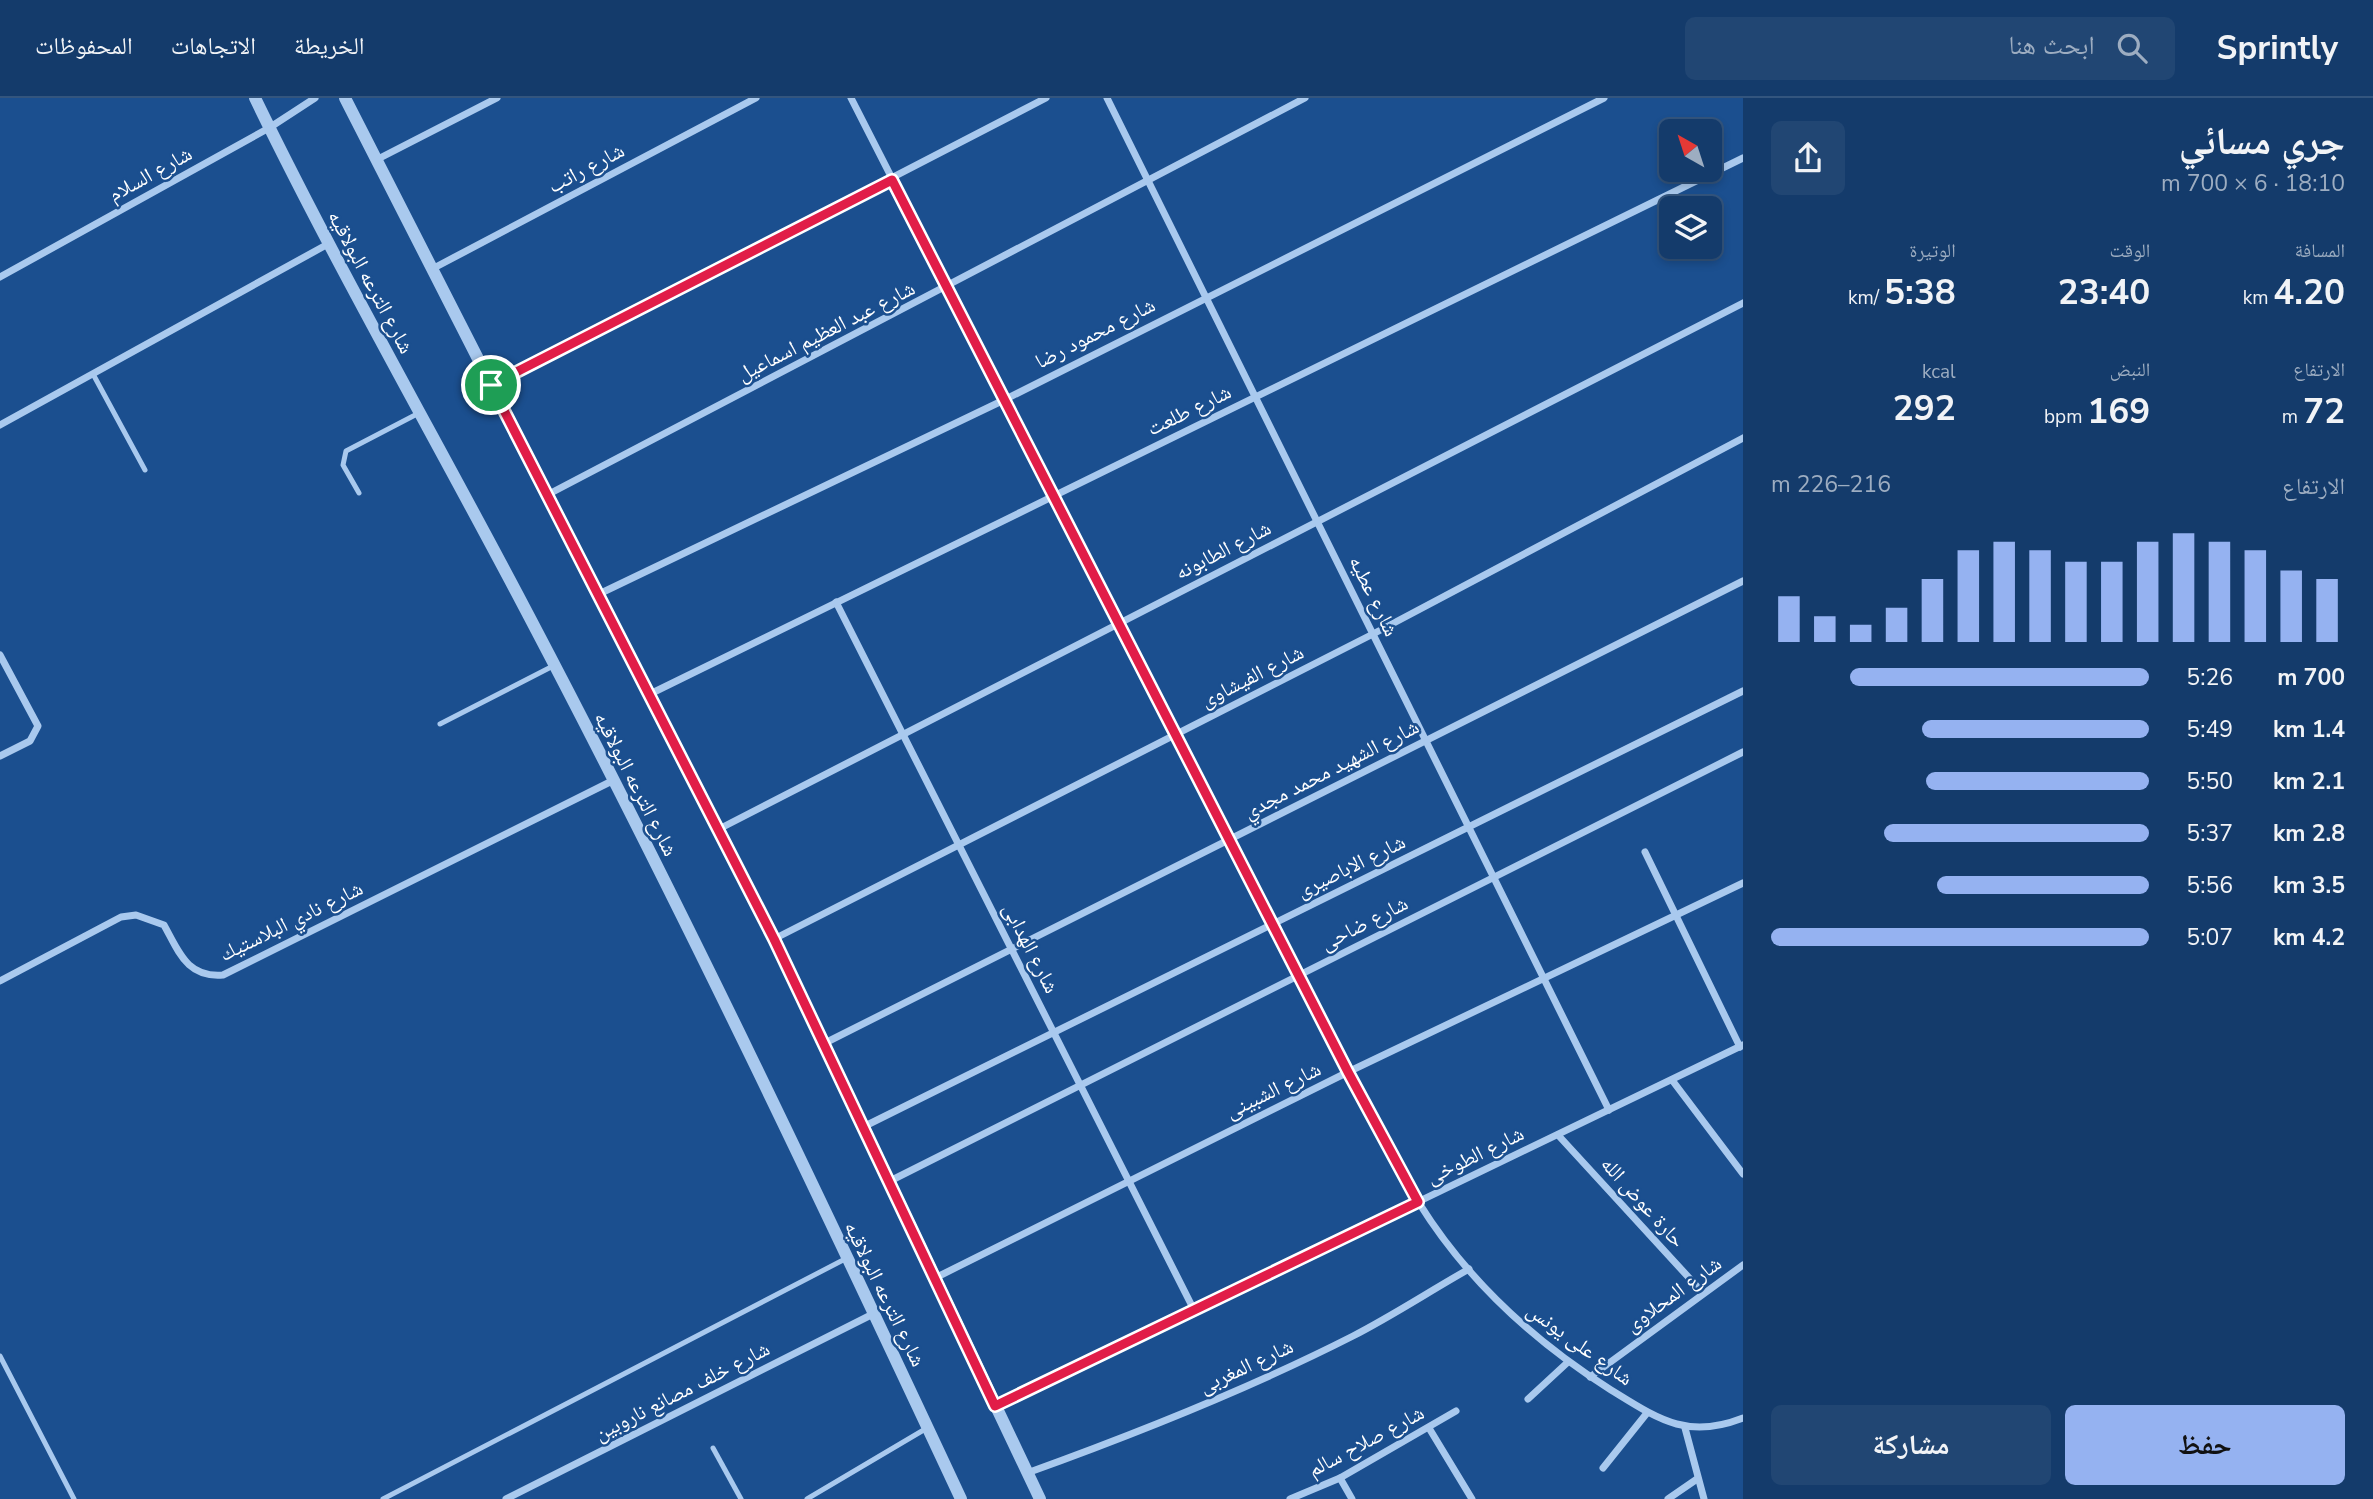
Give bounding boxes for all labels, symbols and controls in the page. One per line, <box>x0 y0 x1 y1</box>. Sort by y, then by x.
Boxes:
search box <box>1685 17 2175 80</box>
text: Sprintly <box>2217 26 2338 71</box>
text: ابحث هنا <box>2009 28 2095 63</box>
icon: search <box>2113 29 2151 67</box>
text: المحفوظات <box>35 30 133 62</box>
text: الاتجاهات <box>171 30 256 62</box>
text: الخريطة <box>294 30 365 62</box>
text: جري مسائي <box>2179 116 2345 167</box>
north arrow <box>1659 119 1722 182</box>
map controls <box>1659 119 1722 259</box>
button: share <box>1771 121 1845 195</box>
street label: شارع راتب <box>543 136 629 200</box>
street label: شارع السلام <box>103 140 197 208</box>
text: 18:10 · 6 × 700 m <box>2161 168 2345 199</box>
button: layers <box>1659 196 1722 259</box>
street label: شارع الترعه البولاقيه <box>321 205 421 359</box>
text: الوتيرة <box>1909 238 1956 264</box>
text: الوقت <box>2109 238 2150 264</box>
text: المسافة <box>2295 238 2345 264</box>
text: 5:38 <box>1884 269 1956 316</box>
text: 23:40 <box>2058 269 2150 316</box>
text: 4.20 <box>2273 269 2345 316</box>
street label: شارع عبد العظيم اسماعيل <box>732 274 920 388</box>
text: /km <box>1848 285 1884 311</box>
text: km <box>2243 285 2273 311</box>
street label: شارع محمود رضا <box>1030 291 1160 375</box>
pin <box>461 355 521 415</box>
text: النبض <box>2110 357 2150 383</box>
text: الارتفاع <box>2293 357 2345 383</box>
text: kcal <box>1922 359 1956 385</box>
icon: arrive <box>472 366 510 404</box>
street label: شارع طلعت <box>1142 378 1236 442</box>
text: 292 <box>1893 385 1956 432</box>
text: 169 <box>2087 388 2150 435</box>
text: 72 <box>2303 388 2345 435</box>
text: bpm <box>2044 404 2087 430</box>
text: m <box>2282 404 2303 430</box>
text: 216–226 m <box>1771 469 1891 500</box>
text: الارتفاع <box>2282 471 2345 502</box>
street label: شارع الطابونه <box>1170 514 1276 586</box>
street label: شارع عطيه <box>1343 551 1405 641</box>
street label: شارع الفيشاوى <box>1196 638 1308 714</box>
text: 5:26 <box>2186 662 2233 693</box>
text: 700 m <box>2277 662 2345 693</box>
street label: شارع الترعه البولاقيه <box>588 707 684 861</box>
street label: شارع الشهيد محمد مجدي <box>1238 713 1425 828</box>
text: 5:49 <box>2186 714 2233 745</box>
text: 1.4 km <box>2273 714 2345 745</box>
text: 5:50 <box>2186 766 2233 797</box>
text: 2.1 km <box>2273 766 2345 797</box>
text: 5:37 <box>2186 818 2233 849</box>
text: 2.8 km <box>2273 818 2345 849</box>
street label: شارع الاباصيرى <box>1292 828 1410 904</box>
text: 5:56 <box>2186 870 2233 901</box>
text: 3.5 km <box>2273 870 2345 901</box>
street label: شارع نادي البلاستيك <box>215 874 368 970</box>
street label: شارع ضاحى <box>1315 889 1413 957</box>
street label: شارع الهدابى <box>996 898 1066 998</box>
text: 5:07 <box>2186 922 2233 953</box>
text: 4.2 km <box>2273 922 2345 953</box>
street label: شارع الشبينى <box>1221 1055 1325 1125</box>
street label: شارع الطوخى <box>1421 1119 1529 1191</box>
street label: حارة عوض الله <box>1595 1150 1691 1254</box>
street label: شارع الترعه البولاقيه <box>838 1217 932 1371</box>
street label: شارع المحلاوى <box>1619 1249 1727 1339</box>
street label: شارع على يونس <box>1521 1296 1639 1392</box>
street label: شارع المغربى <box>1194 1332 1298 1400</box>
street label: شارع خلف مصانع ناروبين <box>589 1335 775 1447</box>
street label: شارع صلاح سالم <box>1303 1399 1429 1483</box>
button: مشاركة <box>1771 1405 2051 1485</box>
button: حفظ <box>2065 1405 2345 1485</box>

